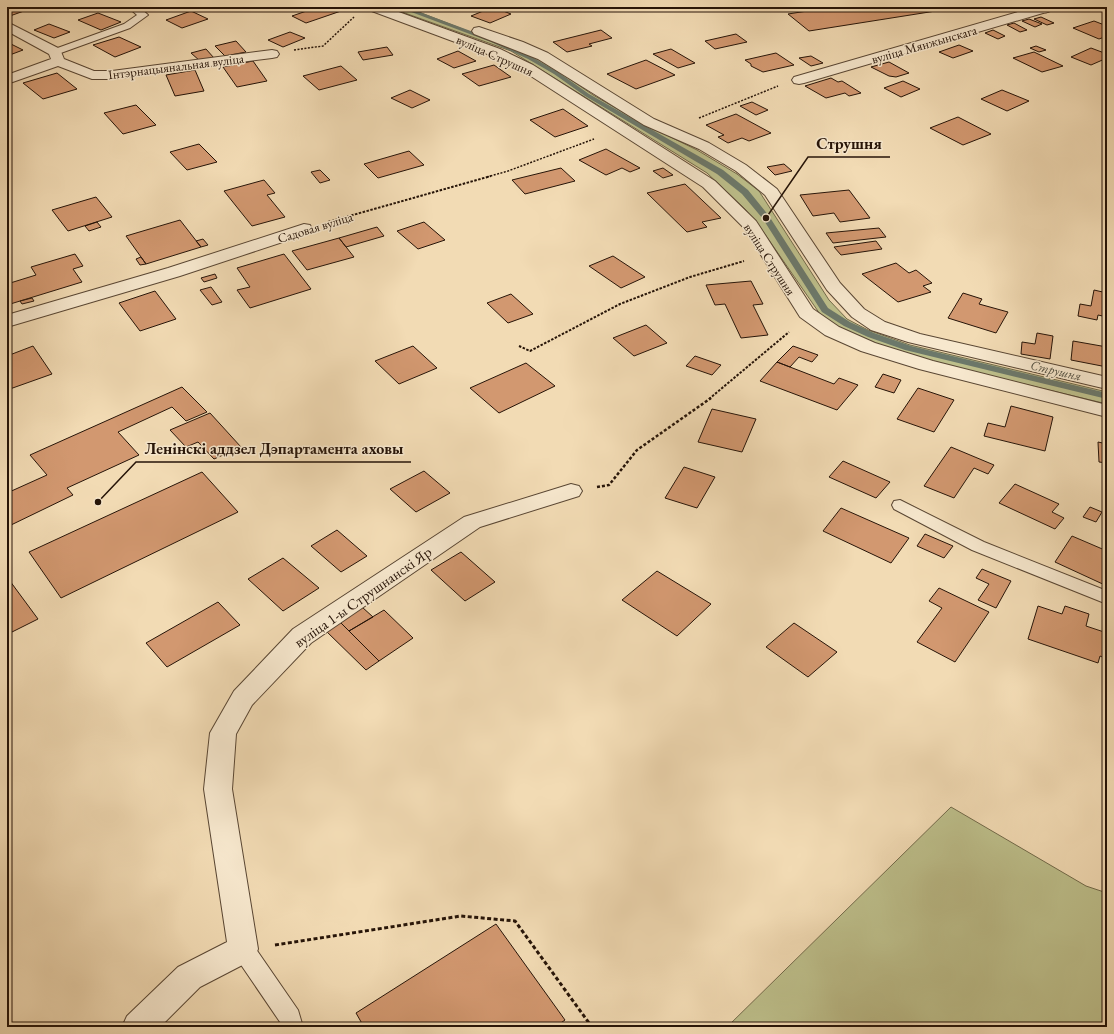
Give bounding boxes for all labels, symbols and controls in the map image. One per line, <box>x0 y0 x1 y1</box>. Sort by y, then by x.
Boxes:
street label: вуліца Мянжынскага <box>869 21 980 68</box>
street label: вуліца Струшня <box>453 31 536 80</box>
street label: Інтэрнацыянальная вуліца <box>107 50 246 83</box>
callout: Струшня <box>808 129 890 157</box>
text: Струшня <box>816 133 882 154</box>
street label: Садовая вуліца <box>275 208 356 247</box>
street label: вуліца Струшня <box>740 220 799 299</box>
water label: Струшня <box>1029 356 1083 385</box>
callout: Ленінскі аддзел Дэпартамента аховы <box>136 434 411 462</box>
text: Ленінскі аддзел Дэпартамента аховы <box>144 438 404 459</box>
street label: вуліца 1-ы Струшнанскі Яр <box>290 542 435 651</box>

